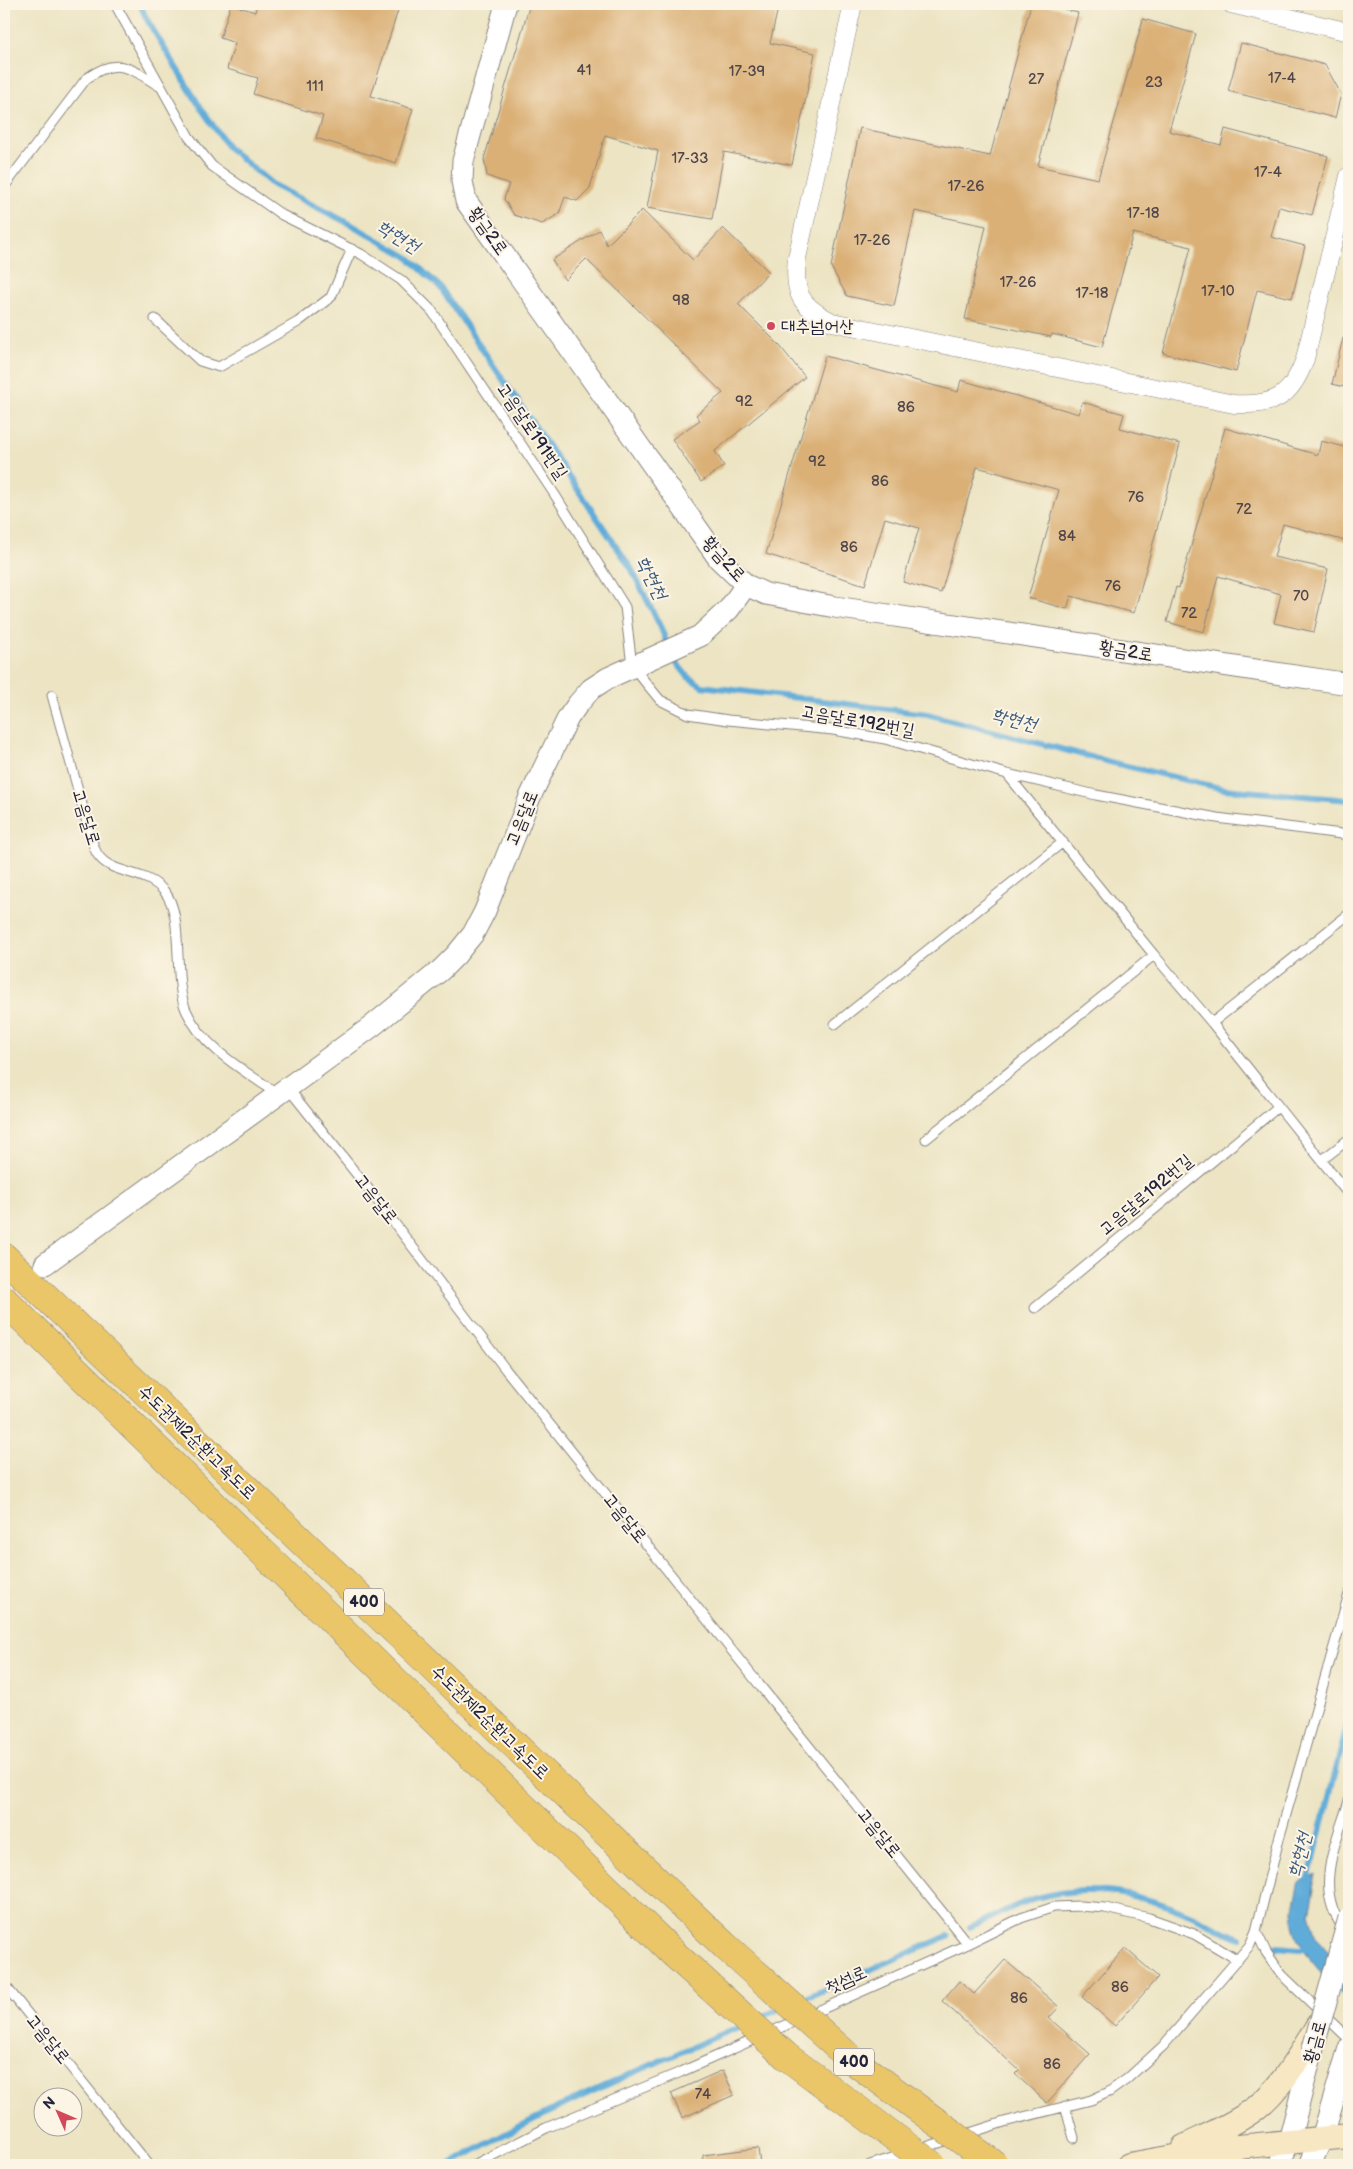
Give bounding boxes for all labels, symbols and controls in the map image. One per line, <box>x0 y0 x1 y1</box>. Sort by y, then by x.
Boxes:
house number: 41 <box>577 61 591 80</box>
house number: 17-39 <box>729 62 765 81</box>
house number: 17-4 <box>1268 69 1296 88</box>
house number: 27 <box>1028 70 1045 89</box>
house number: 23 <box>1145 73 1163 92</box>
house number: 111 <box>306 77 324 96</box>
house number: 17-33 <box>671 149 709 168</box>
house number: 17-4 <box>1254 163 1282 182</box>
house number: 17-26 <box>948 177 984 196</box>
street label: 황금2로 <box>464 203 512 259</box>
house number: 17-18 <box>1126 204 1160 223</box>
water label: 학현천 <box>372 215 425 260</box>
house number: 17-26 <box>854 231 890 250</box>
house number: 17-26 <box>1000 273 1036 292</box>
house number: 17-10 <box>1201 282 1235 301</box>
house number: 17-18 <box>1075 284 1109 303</box>
house number: 98 <box>672 291 690 310</box>
place label: 대추넘어산 <box>781 316 854 337</box>
marker: 대추넘어산 <box>765 320 777 332</box>
street label: 고음달로191번길 <box>492 379 572 483</box>
house number: 92 <box>735 392 753 411</box>
house number: 86 <box>897 398 915 417</box>
house number: 92 <box>808 452 826 471</box>
house number: 86 <box>871 472 889 491</box>
house number: 76 <box>1128 488 1144 507</box>
house number: 72 <box>1236 500 1252 519</box>
house number: 84 <box>1058 527 1076 546</box>
street label: 황금2로 <box>698 532 750 586</box>
house number: 86 <box>840 538 858 557</box>
water label: 학현천 <box>630 552 672 605</box>
house number: 76 <box>1105 577 1121 596</box>
house number: 70 <box>1293 587 1309 606</box>
house number: 72 <box>1181 604 1197 623</box>
street label: 황금2로 <box>1098 636 1154 666</box>
street label: 고음달로192번길 <box>800 701 917 741</box>
water label: 학현천 <box>989 703 1041 737</box>
street label: 고음달로 <box>67 786 105 848</box>
street label: 고음달로 <box>501 787 543 849</box>
street label: 고음달로192번길 <box>1095 1150 1197 1240</box>
street label: 고음달로 <box>350 1170 402 1228</box>
street label: 수도권제2순환고속도로 <box>134 1380 260 1504</box>
street label: 고음달로 <box>599 1489 651 1547</box>
road number: 400 <box>344 1588 384 1615</box>
street label: 수도권제2순환고속도로 <box>427 1660 553 1784</box>
street label: 고음달로 <box>853 1804 905 1862</box>
water label: 학현천 <box>1283 1828 1317 1880</box>
street label: 첫섬로 <box>822 1962 870 1998</box>
house number: 86 <box>1111 1978 1129 1997</box>
house number: 86 <box>1010 1989 1028 2008</box>
street label: 고음달로 <box>22 2010 74 2068</box>
street label: 황금로 <box>1299 2018 1331 2066</box>
road number: 400 <box>834 2048 874 2076</box>
house number: 86 <box>1043 2055 1061 2074</box>
house number: 74 <box>695 2085 711 2104</box>
north arrow <box>32 2086 82 2136</box>
text: N <box>39 2093 59 2113</box>

